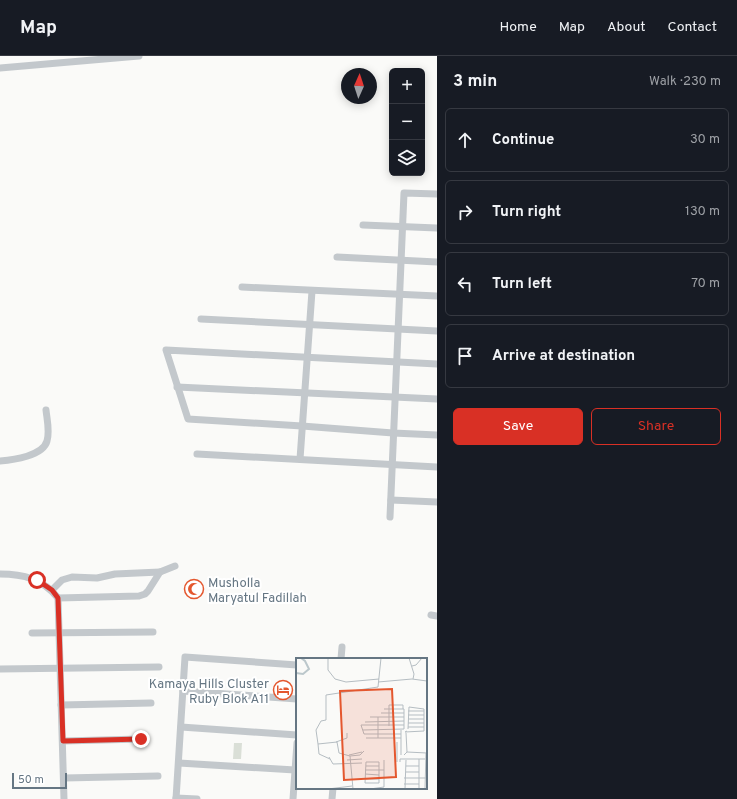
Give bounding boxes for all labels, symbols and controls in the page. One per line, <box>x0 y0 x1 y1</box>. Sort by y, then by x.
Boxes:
text: Map <box>20 16 57 40</box>
text: Home <box>500 19 537 36</box>
text: Map <box>559 19 585 36</box>
text: About <box>607 19 646 36</box>
text: Contact <box>668 19 717 36</box>
north arrow <box>341 68 377 104</box>
map controls <box>389 68 425 176</box>
button: + <box>389 68 425 104</box>
text: 3 min <box>453 71 497 93</box>
text: Walk · 230 m <box>649 74 721 90</box>
button: − <box>389 104 425 140</box>
icon: ahead <box>454 129 476 151</box>
text: Continue <box>492 131 554 150</box>
text: 30 m <box>690 132 720 148</box>
button: layers <box>389 140 425 176</box>
icon: right <box>454 201 476 223</box>
text: Turn right <box>492 203 561 222</box>
text: 130 m <box>685 204 720 220</box>
icon: left <box>454 273 476 295</box>
text: Turn left <box>492 275 552 294</box>
text: 70 m <box>691 276 720 292</box>
icon: arrive <box>454 345 476 367</box>
text: Arrive at destination <box>492 347 635 366</box>
button: Save <box>453 408 583 445</box>
button: Share <box>591 408 721 445</box>
route start <box>28 571 46 589</box>
place label: Musholla Maryatul Fadillah <box>208 576 307 607</box>
mosque icon: Musholla Maryatul Fadillah <box>183 578 205 600</box>
inset map <box>296 658 427 789</box>
place label: Kamaya Hills Cluster Ruby Blok A11 <box>149 677 269 708</box>
hotel icon: Kamaya Hills Cluster Ruby Blok A11 <box>272 679 294 701</box>
route end <box>132 730 150 748</box>
scale bar <box>12 771 67 790</box>
text: 50 m <box>18 773 44 787</box>

